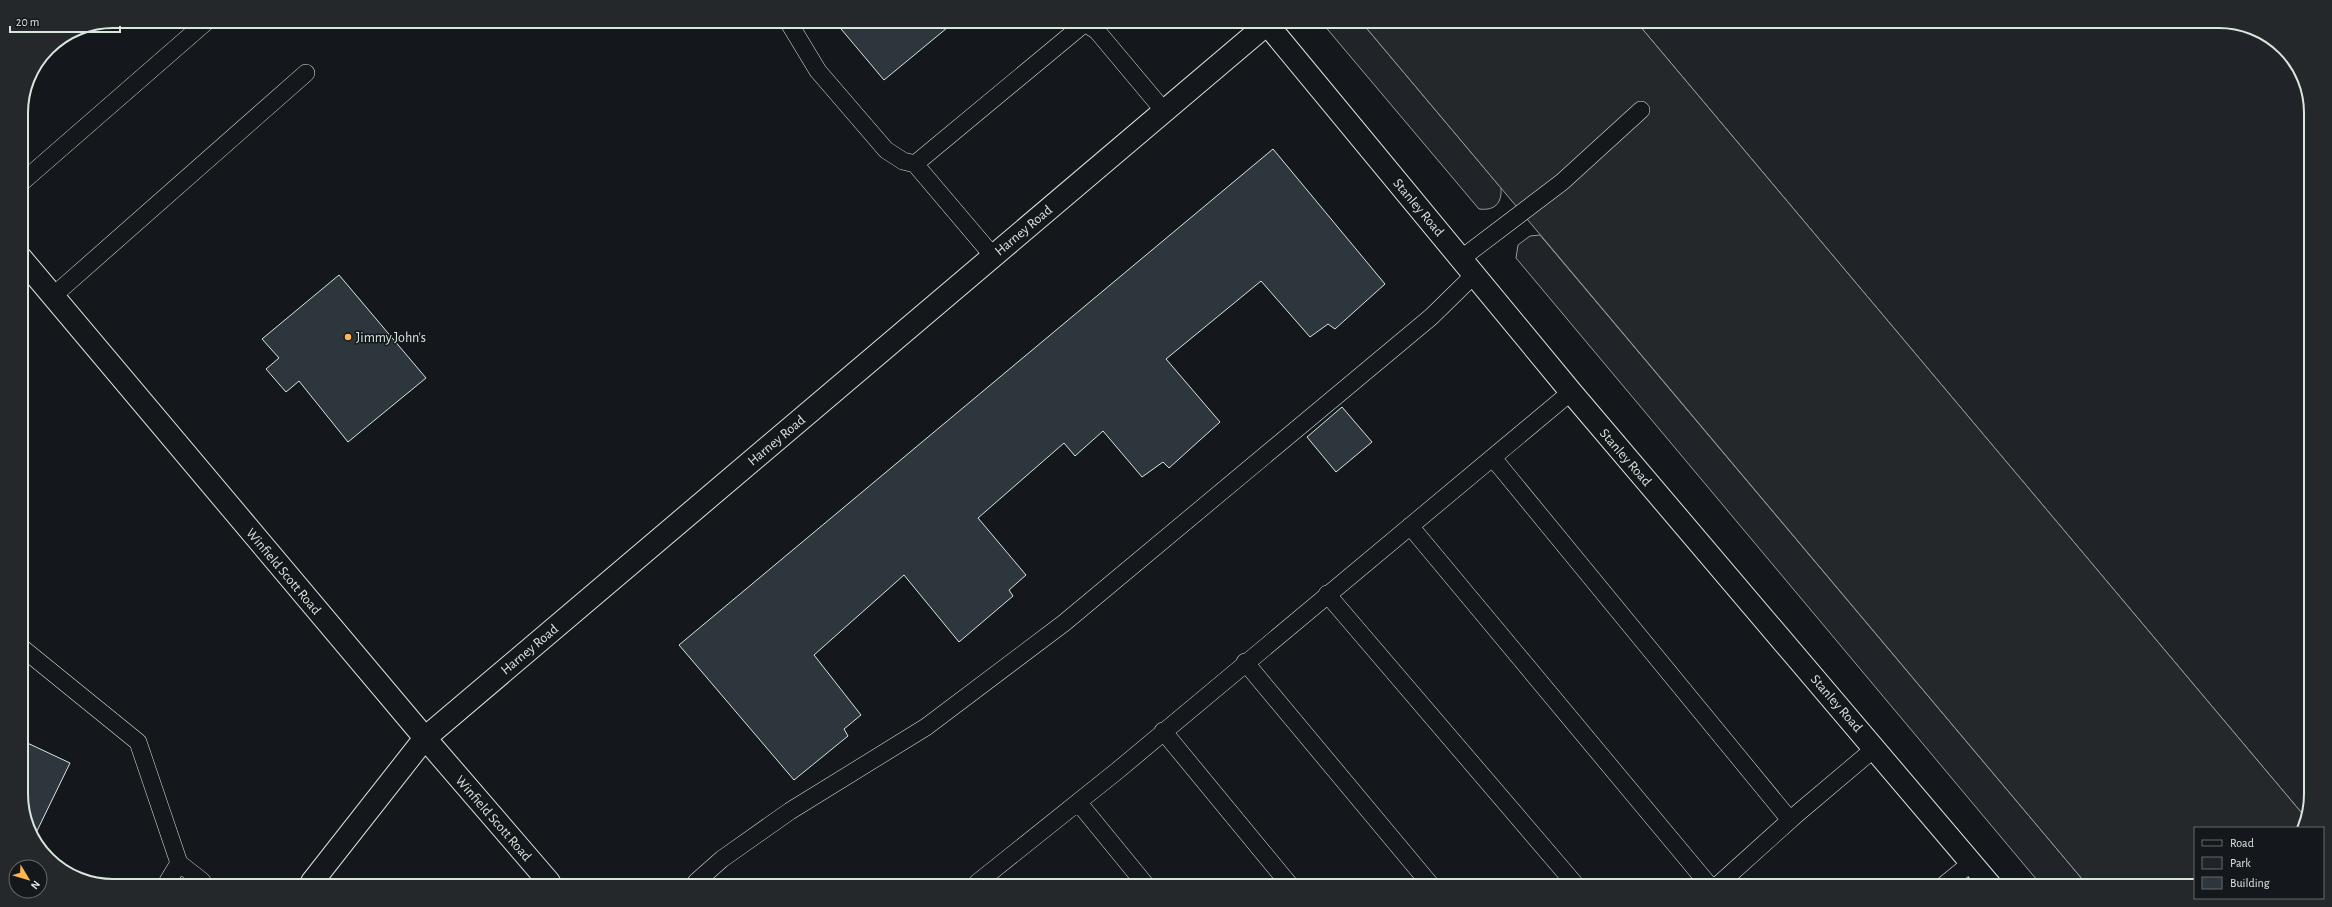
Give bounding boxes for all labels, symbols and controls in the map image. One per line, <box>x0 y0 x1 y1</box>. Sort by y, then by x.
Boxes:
scale bar <box>10 8 120 34</box>
text: 20 m <box>16 16 39 28</box>
street label: Stanley Road <box>1390 176 1446 239</box>
street label: Harney Road <box>992 203 1055 259</box>
place label: Jimmy John's <box>356 331 426 345</box>
marker: Jimmy John's <box>343 332 353 342</box>
street label: Harney Road <box>745 413 808 469</box>
street label: Stanley Road <box>1597 426 1654 489</box>
street label: Winfield Scott Road <box>243 526 323 617</box>
street label: Harney Road <box>498 622 561 678</box>
street label: Stanley Road <box>1808 672 1865 735</box>
street label: Winfield Scott Road <box>453 773 534 864</box>
legend <box>2194 827 2324 899</box>
text: Road <box>2230 837 2254 849</box>
text: Park <box>2230 857 2251 869</box>
north arrow <box>8 859 48 899</box>
text: Building <box>2230 877 2270 889</box>
text: N <box>29 878 42 891</box>

